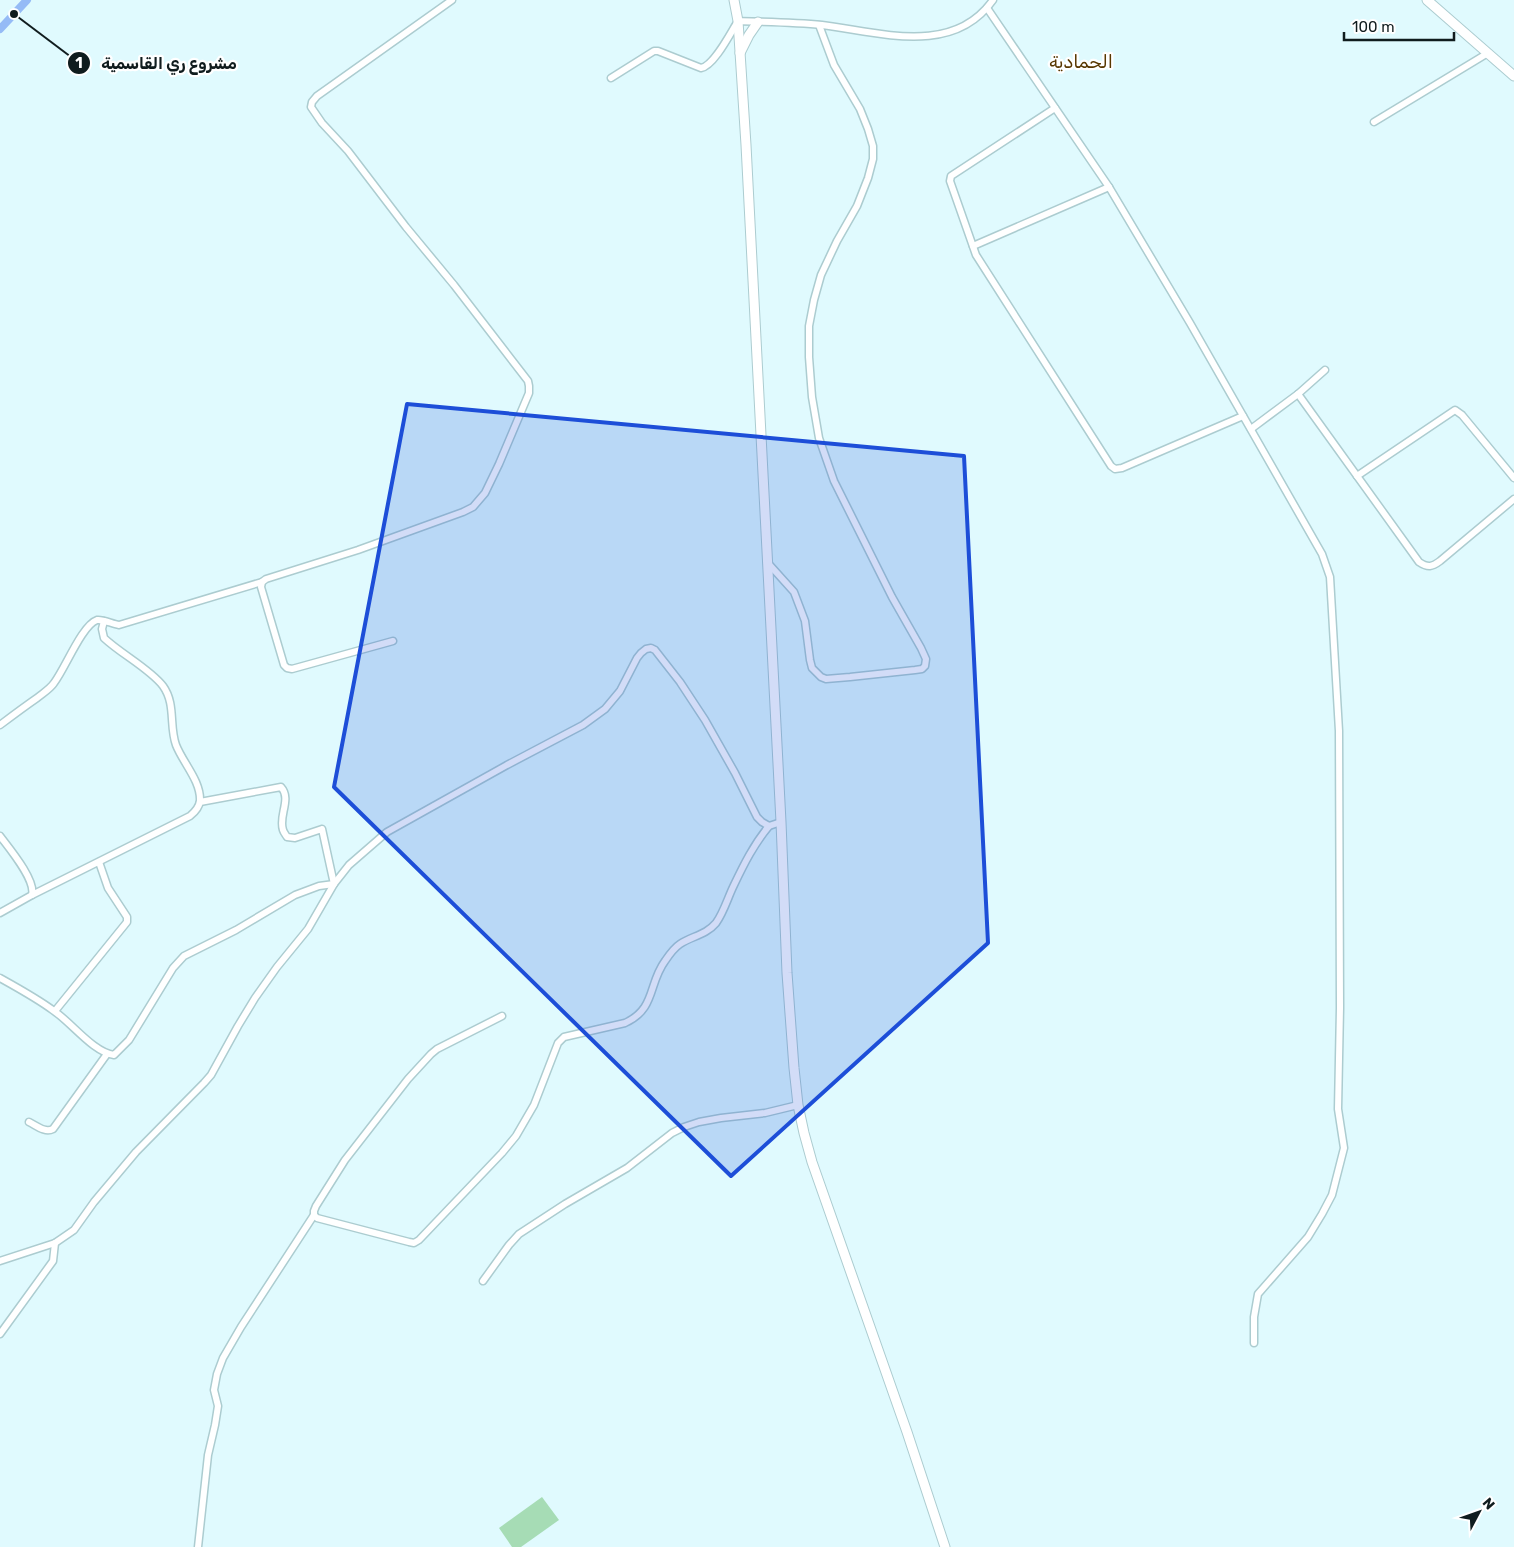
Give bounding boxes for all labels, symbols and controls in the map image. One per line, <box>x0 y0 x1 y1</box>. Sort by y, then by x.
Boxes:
scale bar <box>1344 10 1454 42</box>
text: 100 m <box>1352 18 1394 36</box>
callout: مشروع ري القاسمية <box>66 48 247 79</box>
district label: الحمادية <box>1049 51 1113 73</box>
text: 1 <box>75 54 83 72</box>
text: مشروع ري القاسمية <box>101 54 237 75</box>
north arrow <box>1454 1487 1504 1537</box>
text: N <box>1479 1494 1498 1513</box>

